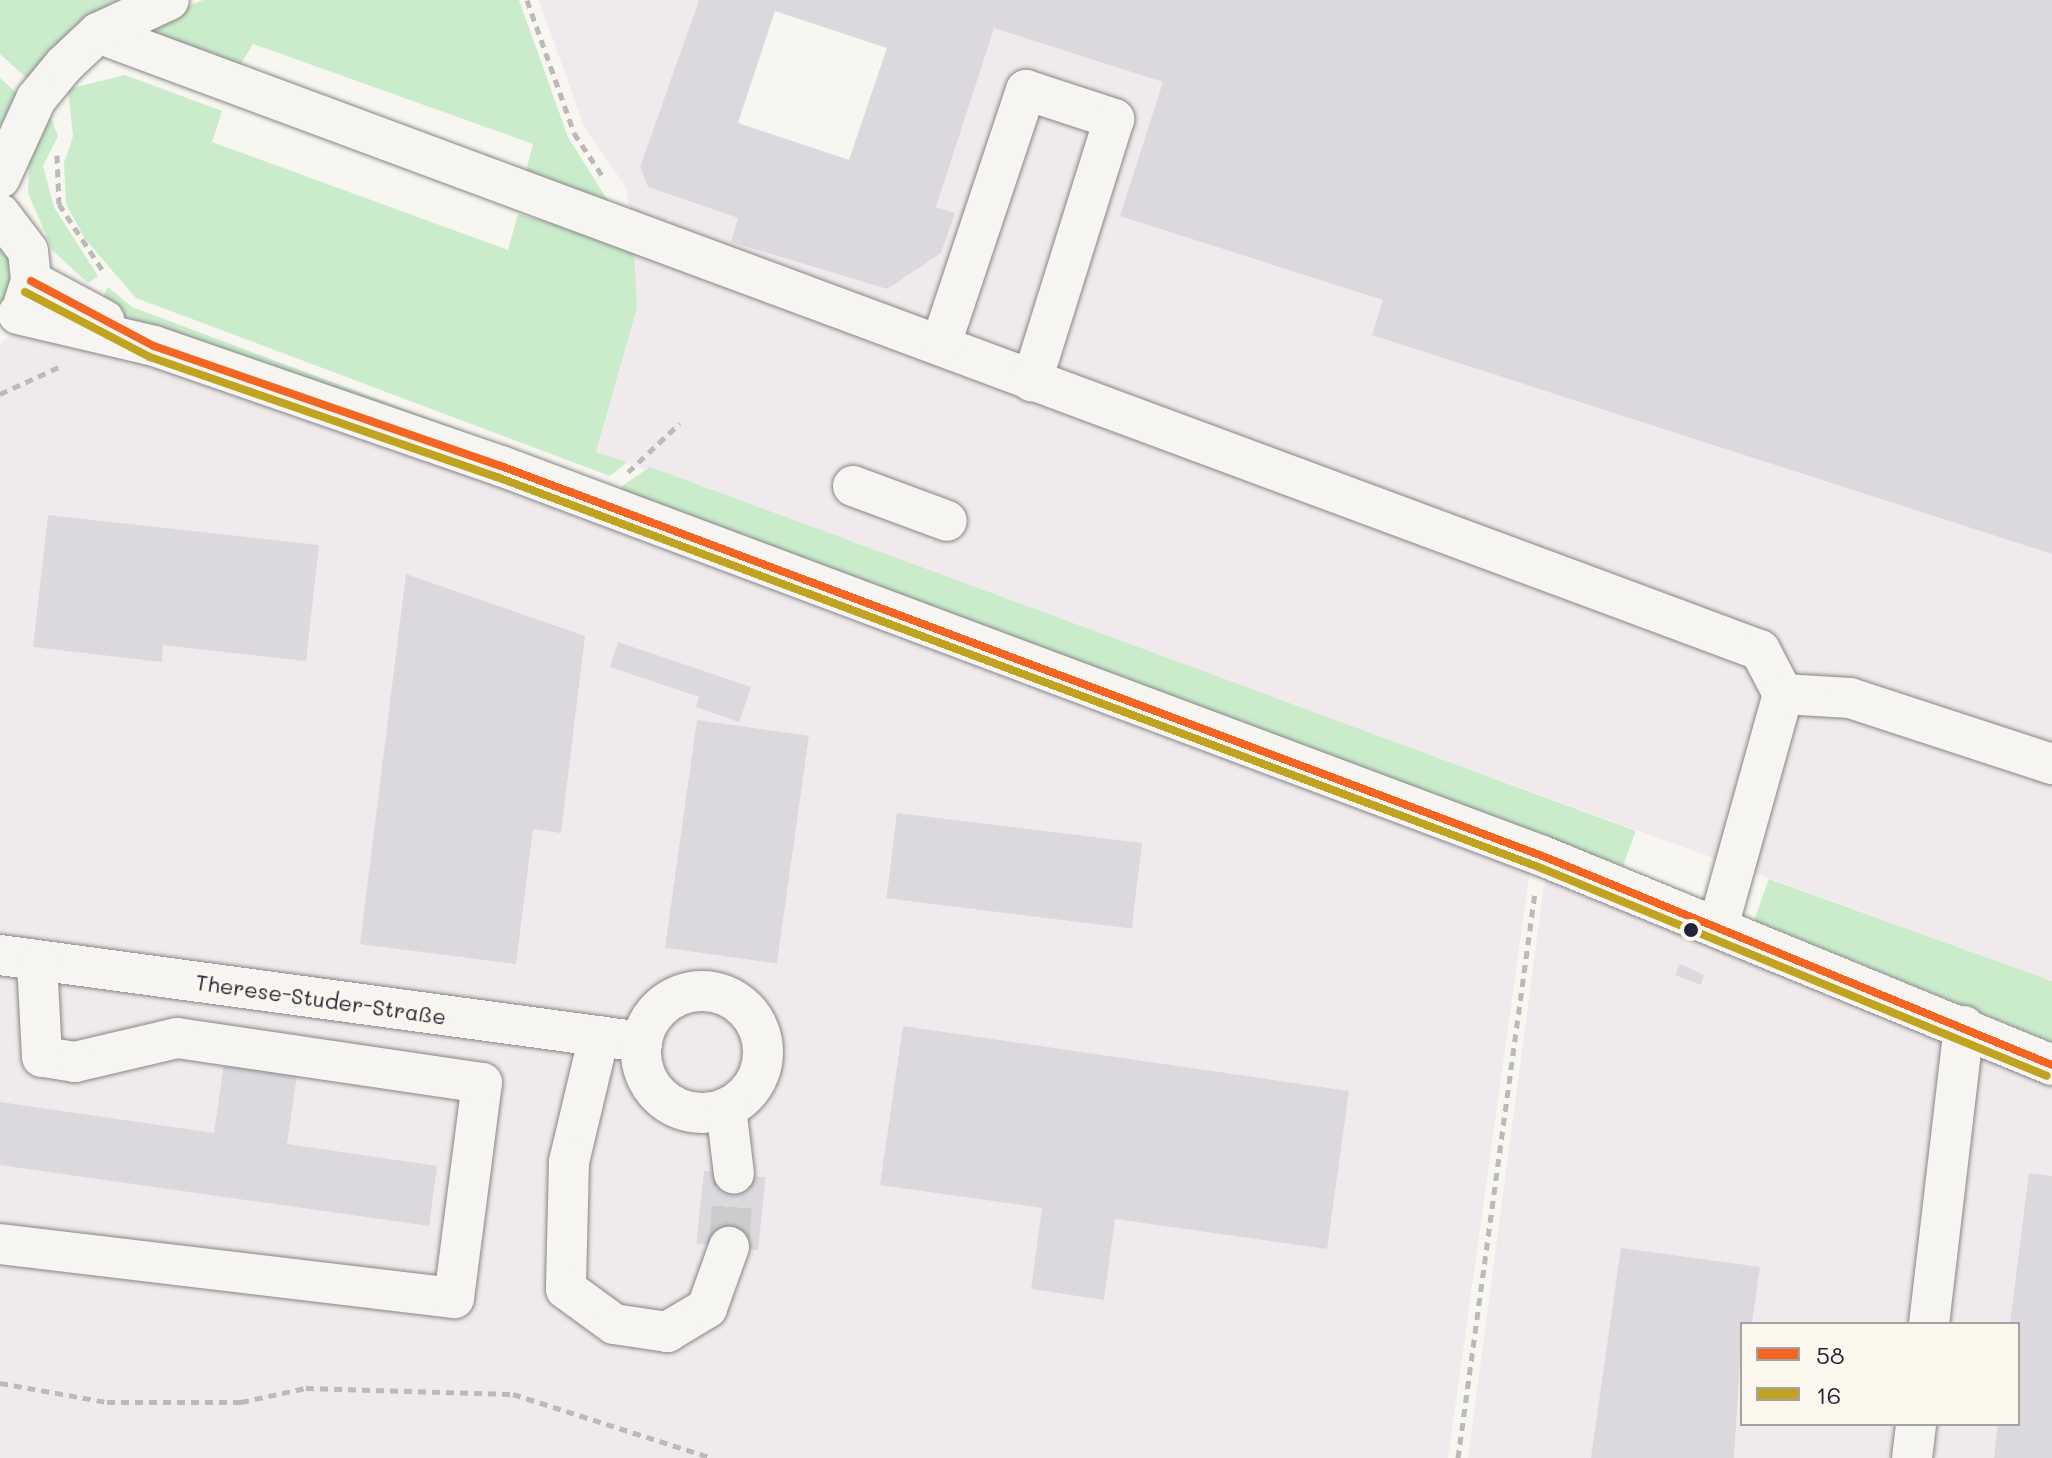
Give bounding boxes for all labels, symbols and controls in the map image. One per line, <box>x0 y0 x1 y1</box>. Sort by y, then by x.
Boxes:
unlabelled marker <box>1683 922 1699 938</box>
street label: Therese-Studer-Straße <box>194 968 448 1030</box>
legend <box>1740 1322 2020 1426</box>
text: 58 <box>1816 1339 1845 1370</box>
text: 16 <box>1816 1379 1841 1410</box>

